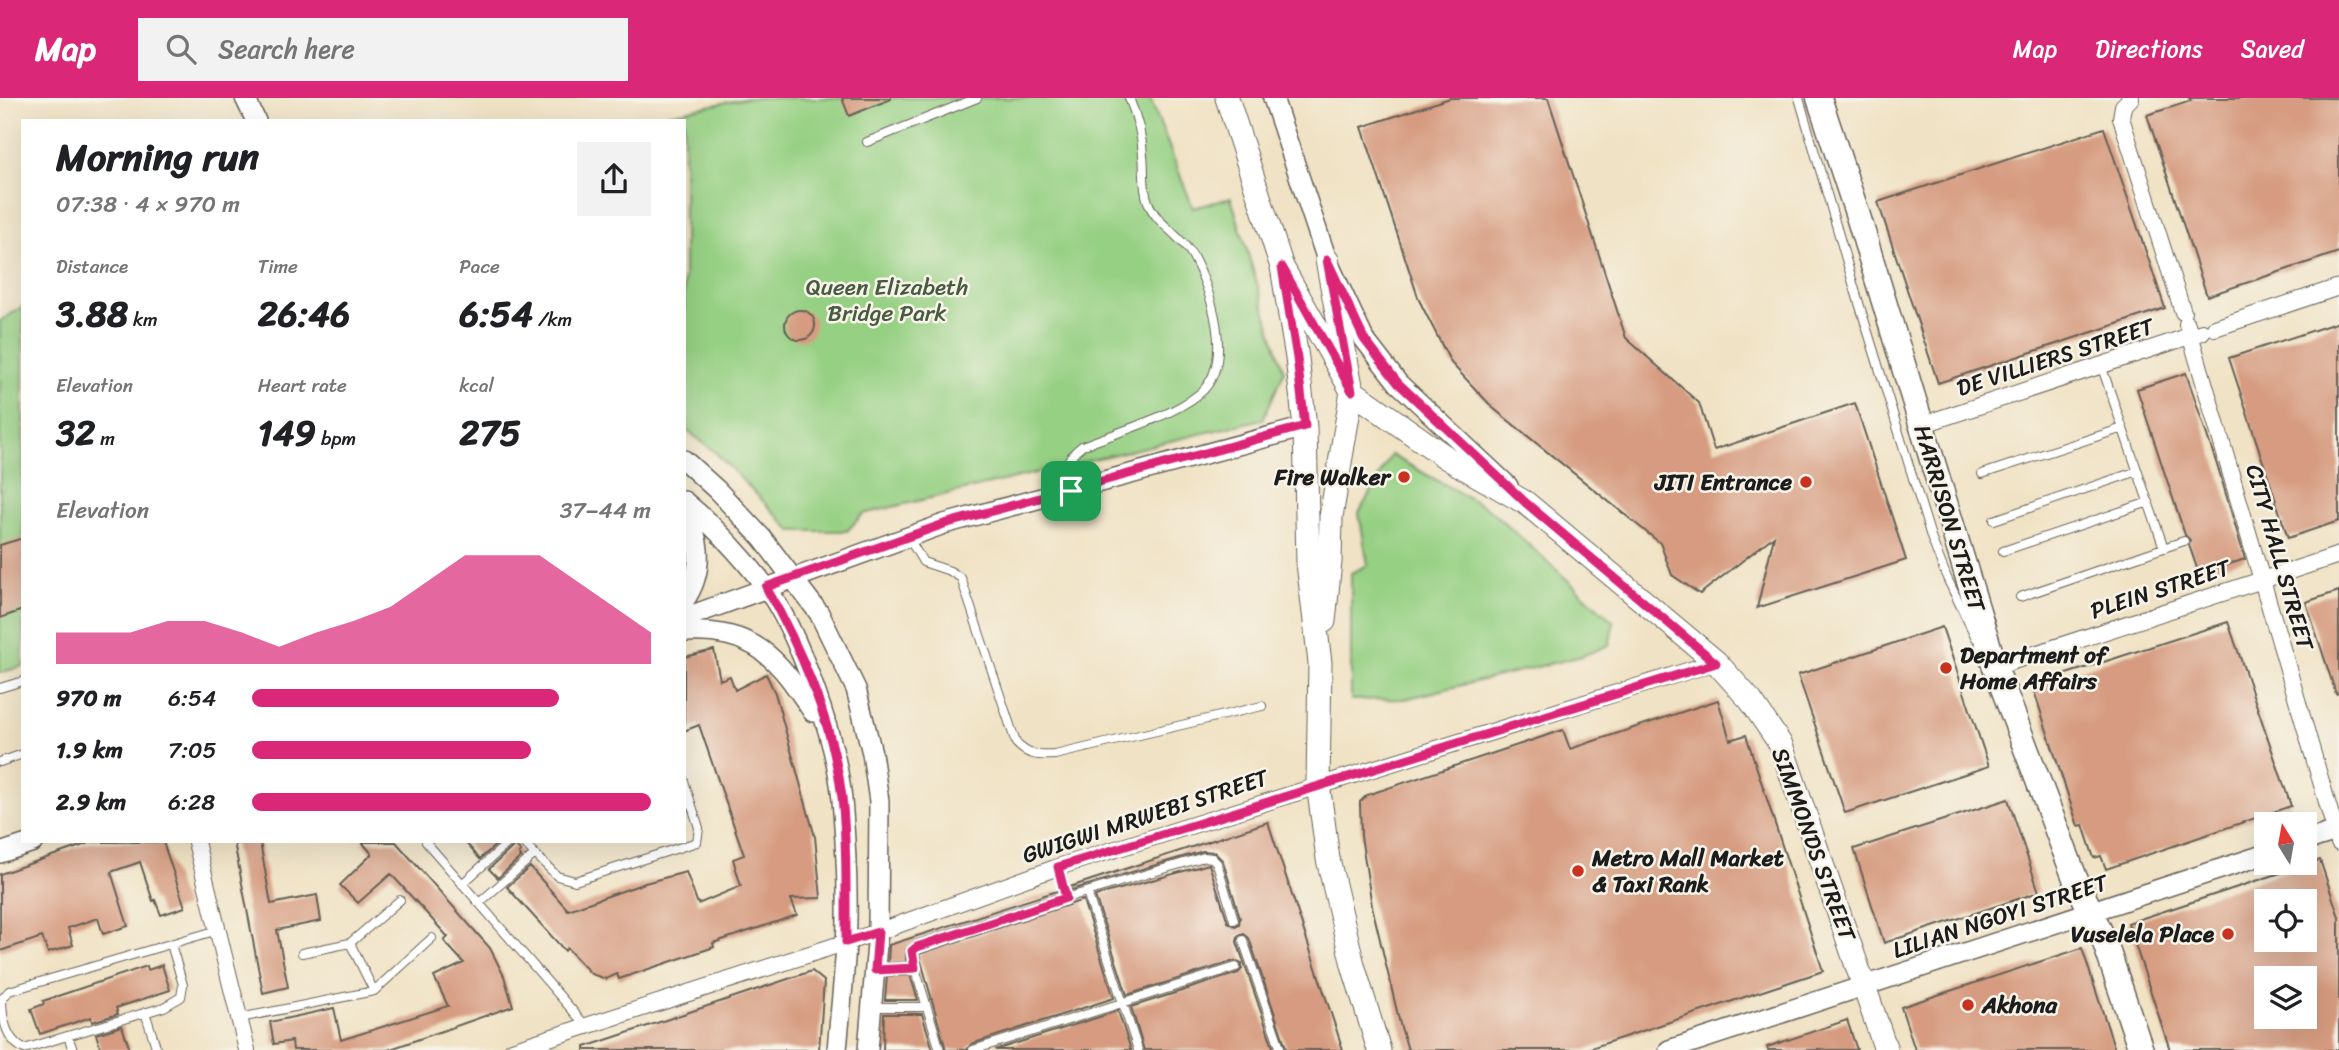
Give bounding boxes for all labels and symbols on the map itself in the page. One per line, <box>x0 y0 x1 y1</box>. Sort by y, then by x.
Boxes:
park label: Queen Elizabeth Bridge Park <box>806 267 968 334</box>
street label: DE VILLIERS STREET <box>1951 306 2160 409</box>
street label: HARRISON STREET <box>1902 420 1998 618</box>
place label: Fire Walker <box>1273 457 1393 498</box>
street label: CITY HALL STREET <box>2233 459 2326 656</box>
pin <box>1041 461 1101 521</box>
place label: JITI Entrance <box>1653 462 1792 503</box>
marker: Fire Walker <box>1396 469 1412 485</box>
marker: JITI Entrance <box>1798 474 1814 490</box>
street label: PLEIN STREET <box>2085 547 2237 631</box>
place label: Department of Home Affairs <box>1959 635 2110 702</box>
marker: Department of Home Affairs <box>1938 660 1954 676</box>
street label: SIMMONDS STREET <box>1759 742 1868 948</box>
street label: GWIGWI MRWEBI STREET <box>1017 757 1275 876</box>
north arrow <box>2254 812 2317 875</box>
place label: Metro Mall Market & Taxi Rank <box>1591 838 1784 905</box>
street label: LILIAN NGOYI STREET <box>1887 862 2114 971</box>
marker: Metro Mall Market & Taxi Rank <box>1570 863 1586 879</box>
place label: Vuselela Place <box>2071 914 2215 955</box>
marker: Vuselela Place <box>2220 926 2236 942</box>
place label: Akhona <box>1981 985 2059 1026</box>
marker: Akhona <box>1960 997 1976 1013</box>

